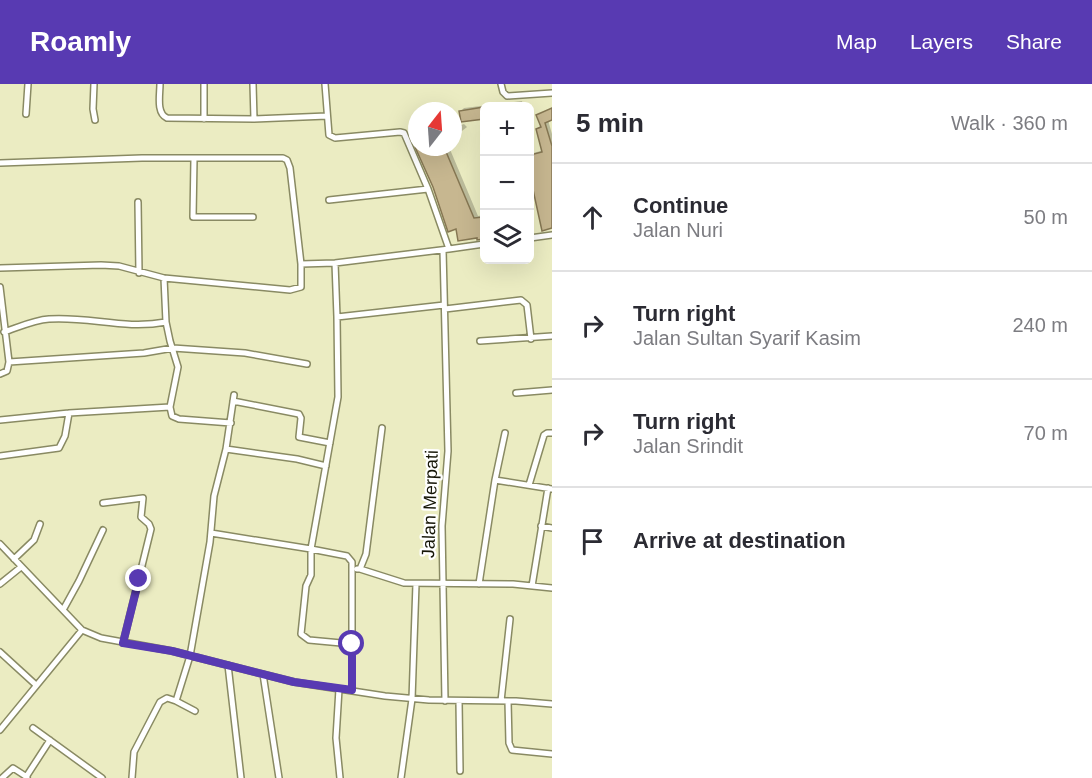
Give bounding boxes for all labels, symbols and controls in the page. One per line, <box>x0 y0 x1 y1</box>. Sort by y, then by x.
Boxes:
text: Roamly <box>30 26 131 57</box>
text: Map <box>836 30 877 53</box>
text: Layers <box>910 30 973 53</box>
text: Share <box>1006 30 1062 53</box>
north arrow <box>408 102 462 156</box>
map controls <box>480 102 534 264</box>
button: + <box>480 102 534 156</box>
text: 5 min <box>576 108 644 138</box>
text: Walk · 360 m <box>951 112 1068 134</box>
button: − <box>480 156 534 210</box>
text: Continue <box>633 193 728 218</box>
icon: ahead <box>576 201 609 234</box>
text: 50 m <box>1024 206 1068 228</box>
button: layers <box>480 210 534 264</box>
text: Jalan Nuri <box>633 219 723 241</box>
text: Turn right <box>633 301 735 326</box>
icon: right <box>576 309 609 342</box>
text: 240 m <box>1012 314 1068 336</box>
text: Jalan Sultan Syarif Kasim <box>633 327 861 349</box>
text: Turn right <box>633 409 735 434</box>
icon: right <box>576 417 609 450</box>
text: 70 m <box>1024 422 1068 444</box>
text: Jalan Srindit <box>633 435 743 457</box>
street label: Jalan Merpati <box>418 450 442 558</box>
icon: arrive <box>576 525 609 558</box>
text: Arrive at destination <box>633 528 846 553</box>
route end <box>125 565 151 591</box>
route start <box>338 630 364 656</box>

